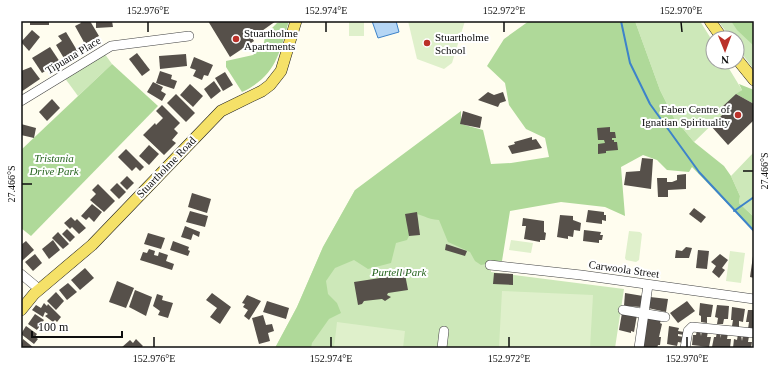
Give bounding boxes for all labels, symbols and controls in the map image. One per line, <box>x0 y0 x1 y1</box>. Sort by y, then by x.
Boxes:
text: 152.976°E <box>127 5 169 16</box>
text: 152.974°E <box>305 5 347 16</box>
text: 152.972°E <box>483 5 525 16</box>
text: 152.970°E <box>660 5 702 16</box>
place label: Stuartholme Apartments <box>244 27 298 52</box>
north arrow <box>705 30 745 70</box>
place label: Stuartholme School <box>435 31 489 56</box>
street label: Tipuana Place <box>43 34 103 76</box>
marker: Stuartholme Apartments <box>231 34 241 44</box>
marker: Stuartholme School <box>422 38 432 48</box>
text: N <box>721 54 729 66</box>
place label: Faber Centre of Ignatian Spirituality <box>642 103 730 128</box>
marker: Faber Centre of Ignatian Spirituality <box>733 110 743 120</box>
street label: Stuartholme Road <box>134 134 198 200</box>
park label: Tristania Drive Park <box>28 152 80 177</box>
text: 27.466°S <box>759 152 770 190</box>
text: 27.466°S <box>6 165 17 203</box>
street label: Carwoola Street <box>588 258 660 280</box>
park label: Purtell Park <box>371 266 427 278</box>
scale bar <box>32 313 122 339</box>
text: 100 m <box>38 320 69 334</box>
text: 152.976°E <box>133 353 175 364</box>
text: 152.974°E <box>310 353 352 364</box>
text: 152.972°E <box>488 353 530 364</box>
text: 152.970°E <box>666 353 708 364</box>

